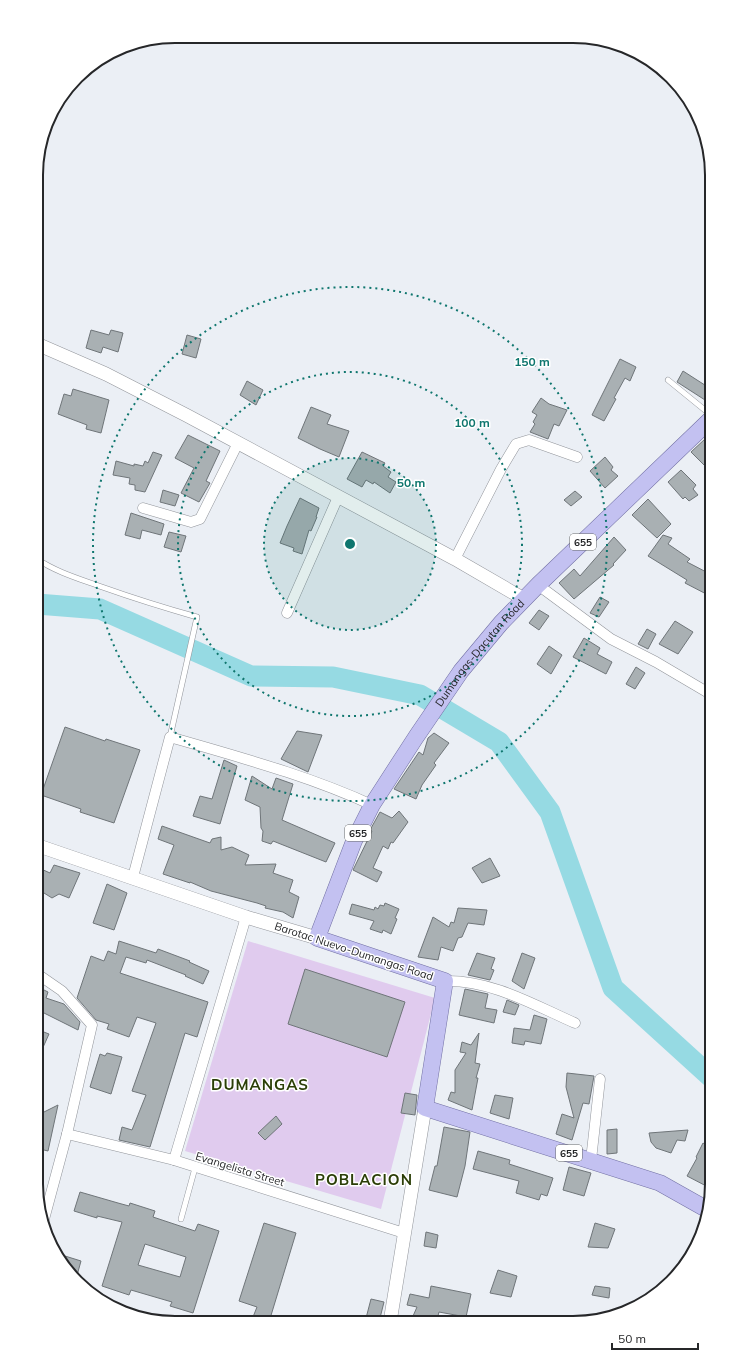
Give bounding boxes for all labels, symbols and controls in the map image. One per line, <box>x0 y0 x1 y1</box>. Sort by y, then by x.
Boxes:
text: 150 m <box>514 354 550 369</box>
text: 100 m <box>454 415 490 430</box>
text: 50 m <box>397 475 425 490</box>
road number: 655 <box>570 534 596 550</box>
centre of rings <box>343 537 357 551</box>
street label: Dumangas-Dacutan Road <box>432 596 527 709</box>
road number: 655 <box>345 825 371 841</box>
street label: Barotac Nuevo-Dumangas Road <box>273 919 435 983</box>
district label: DUMANGAS <box>211 1075 309 1094</box>
road number: 655 <box>556 1145 582 1161</box>
street label: Evangelista Street <box>194 1149 286 1189</box>
district label: POBLACION <box>315 1170 413 1189</box>
scale bar <box>612 1325 698 1351</box>
text: 50 m <box>618 1331 646 1346</box>

